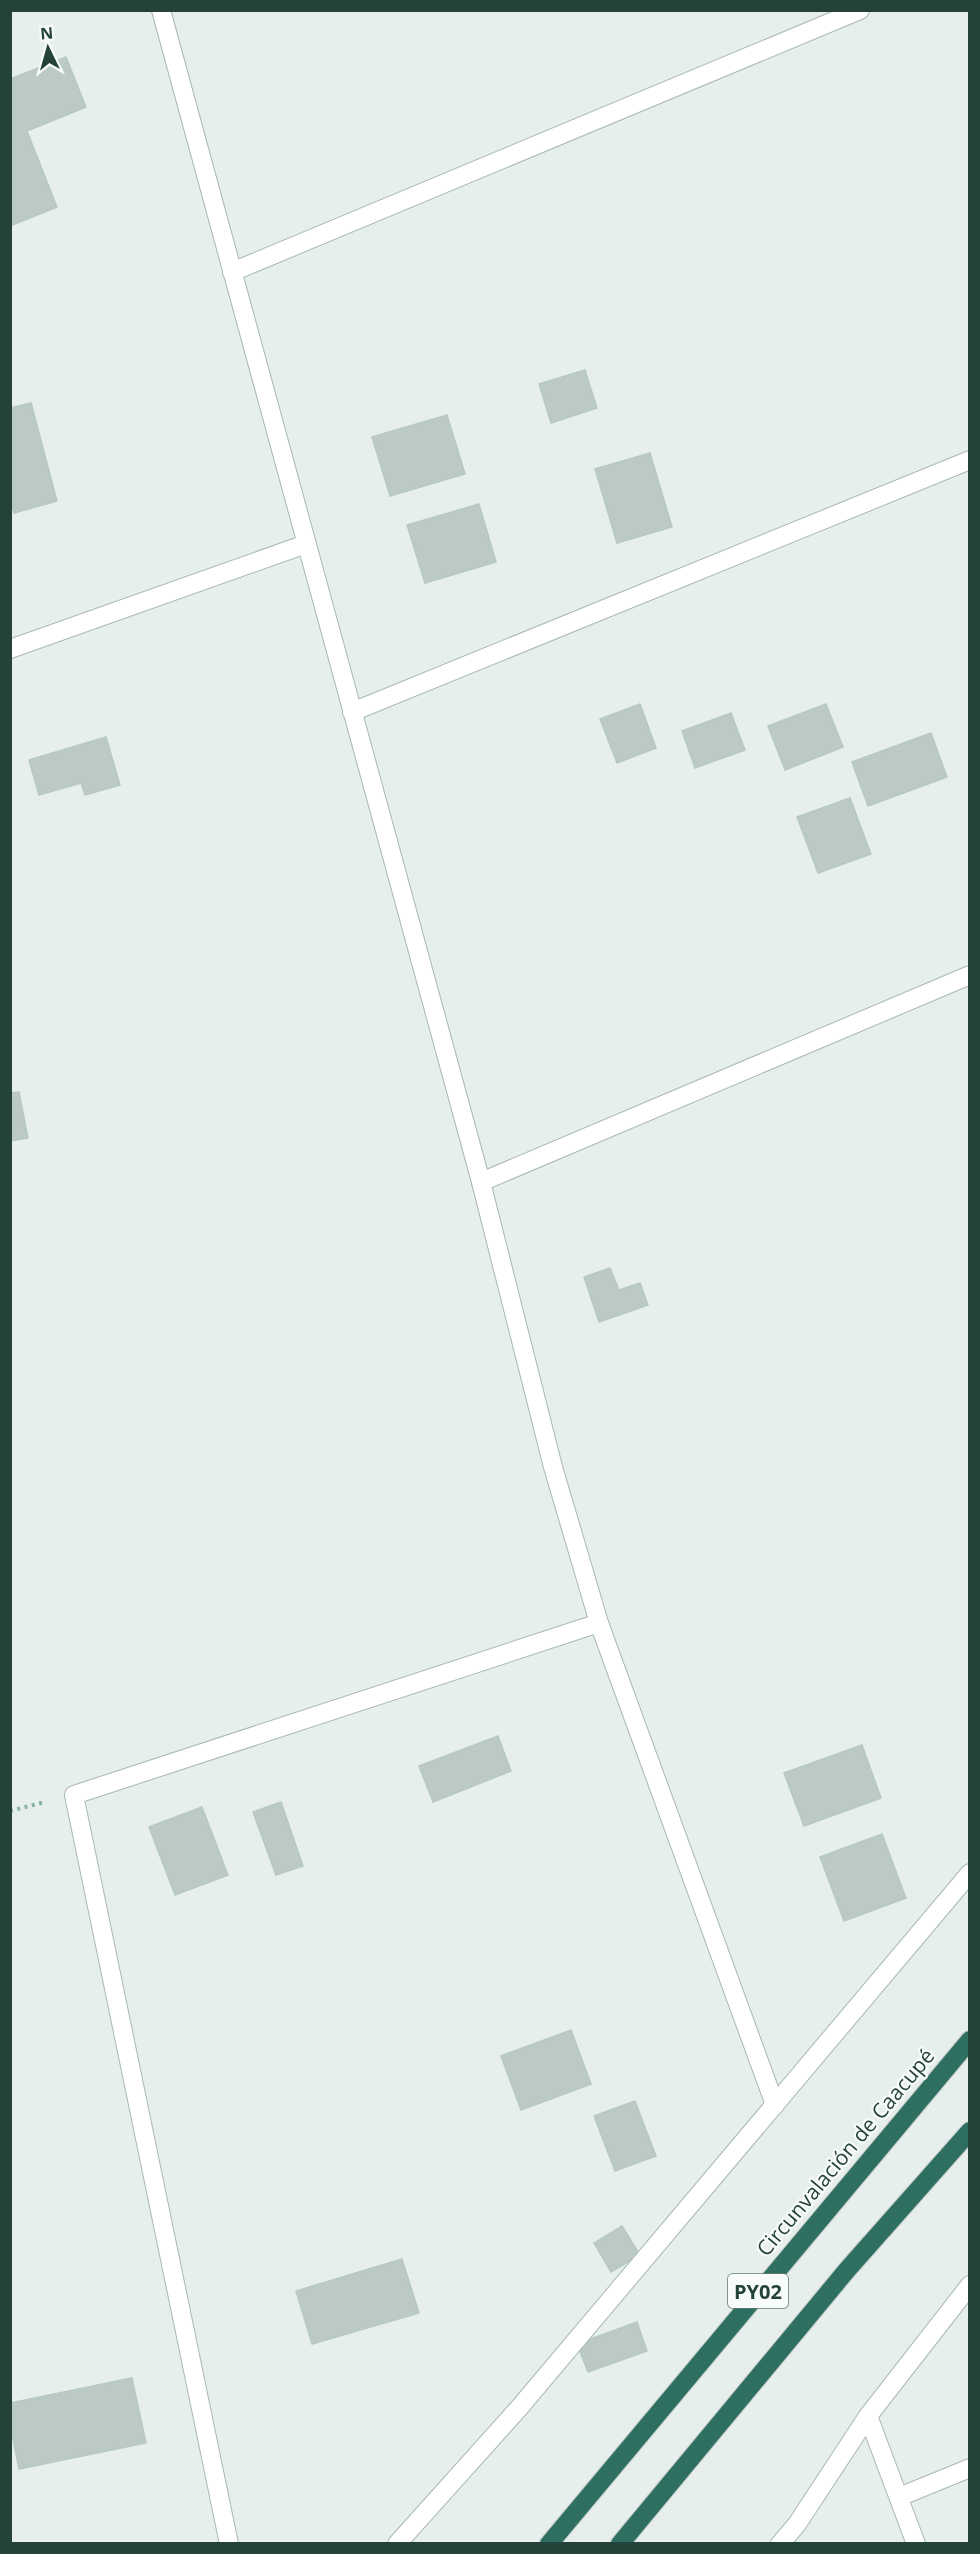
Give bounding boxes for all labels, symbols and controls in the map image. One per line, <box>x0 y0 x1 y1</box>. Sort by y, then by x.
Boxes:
north arrow <box>18 18 78 78</box>
text: N <box>39 22 54 45</box>
street label: Circunvalación de Caacupé <box>750 2042 940 2262</box>
road number: PY02 <box>728 2274 788 2308</box>

